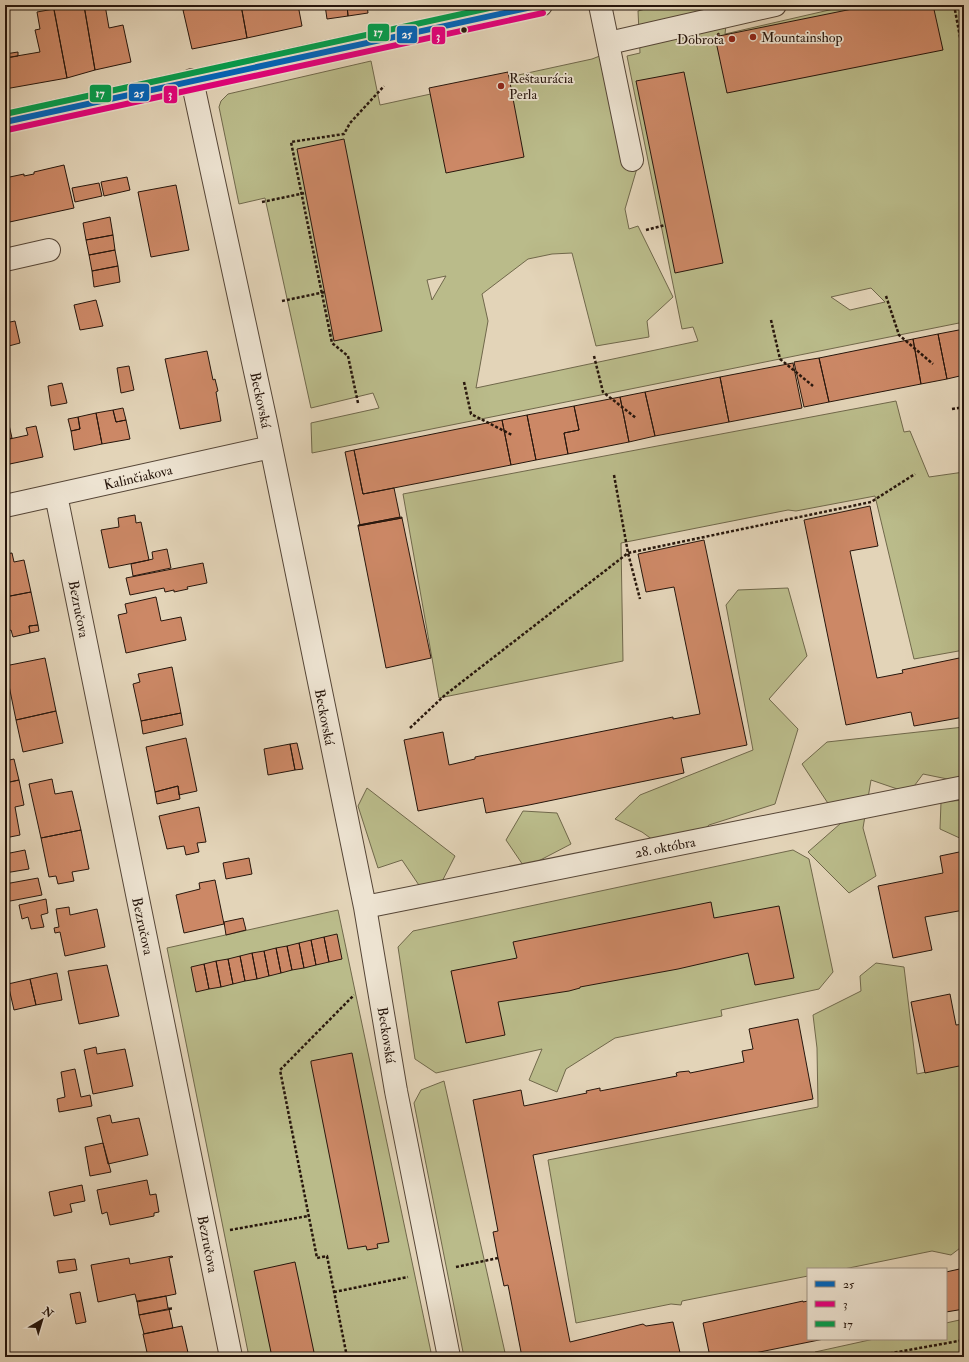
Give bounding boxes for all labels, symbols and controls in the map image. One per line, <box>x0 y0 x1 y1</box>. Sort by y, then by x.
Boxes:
line badge: 17 <box>367 23 390 42</box>
line badge: 25 <box>396 25 418 44</box>
unlabelled marker <box>459 25 469 35</box>
text: 17 <box>374 26 383 39</box>
line badge: 3 <box>431 26 446 45</box>
text: 25 <box>402 28 412 41</box>
place label: Mountainshop <box>761 29 843 47</box>
text: 3 <box>436 30 440 43</box>
place label: Dobrota <box>677 31 724 48</box>
marker: Mountainshop <box>748 32 758 42</box>
marker: Dobrota <box>727 34 737 44</box>
place label: Reštaurácia Perla <box>509 70 573 103</box>
marker: Reštaurácia Perla <box>496 81 506 91</box>
line badge: 25 <box>128 83 150 102</box>
line badge: 17 <box>89 84 112 103</box>
line badge: 3 <box>163 85 178 104</box>
text: 17 <box>96 87 105 100</box>
text: 25 <box>134 87 144 100</box>
text: 3 <box>168 88 172 101</box>
street label: Beckovská <box>246 370 275 430</box>
street label: Kalinčiakova <box>102 461 174 494</box>
street label: Bezručova <box>65 579 92 640</box>
street label: Beckovská <box>311 688 338 747</box>
street label: 28. októbra <box>633 833 697 862</box>
street label: Bezručova <box>128 896 157 957</box>
street label: Beckovská <box>374 1006 399 1065</box>
street label: Bezručova <box>194 1214 221 1275</box>
legend <box>807 1268 947 1340</box>
text: 25 <box>843 1277 855 1292</box>
text: 3 <box>843 1297 848 1312</box>
north arrow <box>22 1300 62 1340</box>
text: N <box>39 1304 57 1321</box>
text: 17 <box>843 1317 853 1332</box>

